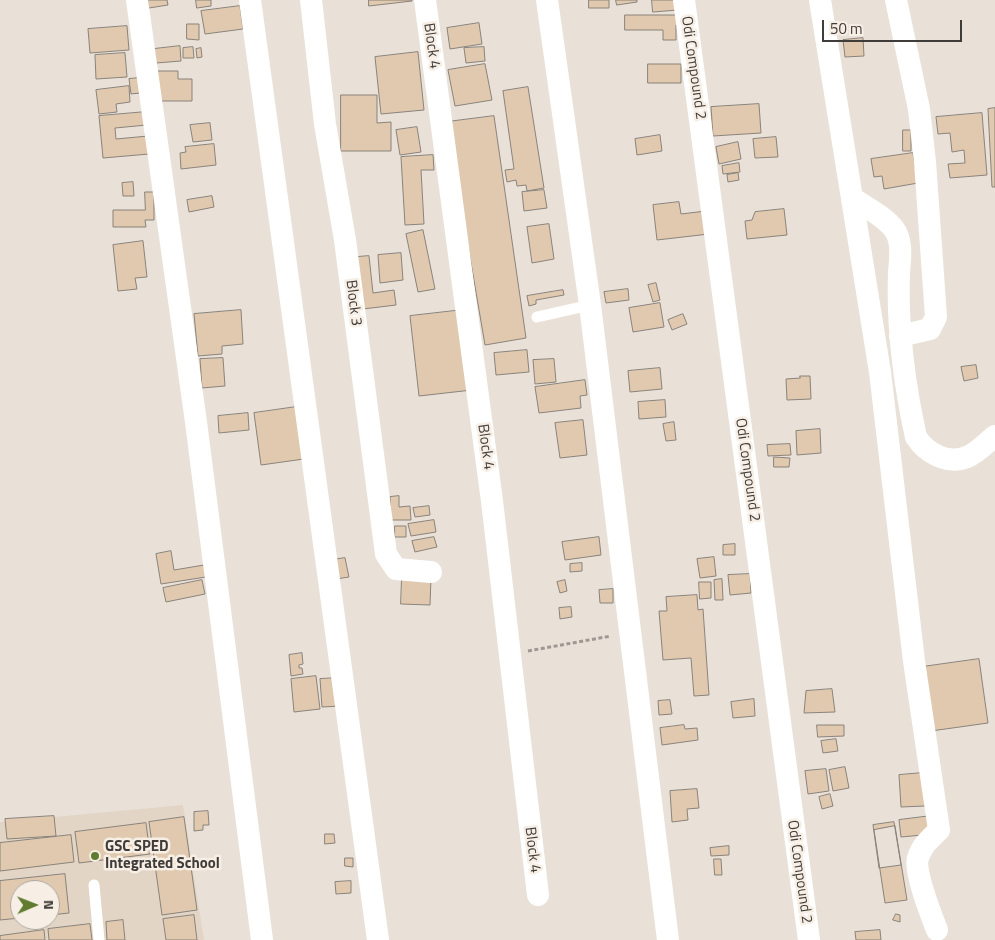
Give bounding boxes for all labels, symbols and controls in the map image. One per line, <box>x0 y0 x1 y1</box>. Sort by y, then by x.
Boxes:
scale bar <box>825 10 965 42</box>
street label: Odi Compound 2 <box>677 15 709 121</box>
text: 50 m <box>830 17 863 40</box>
street label: Block 4 <box>419 22 443 70</box>
street label: Block 3 <box>341 279 365 327</box>
street label: Odi Compound 2 <box>731 417 763 523</box>
street label: Block 4 <box>473 423 497 471</box>
street label: Odi Compound 2 <box>783 819 815 925</box>
street label: Block 4 <box>520 826 544 874</box>
place label: GSC SPED Integrated School <box>105 838 220 873</box>
marker: GSC SPED Integrated School <box>89 850 101 862</box>
north arrow <box>10 880 60 930</box>
text: N <box>39 900 60 910</box>

